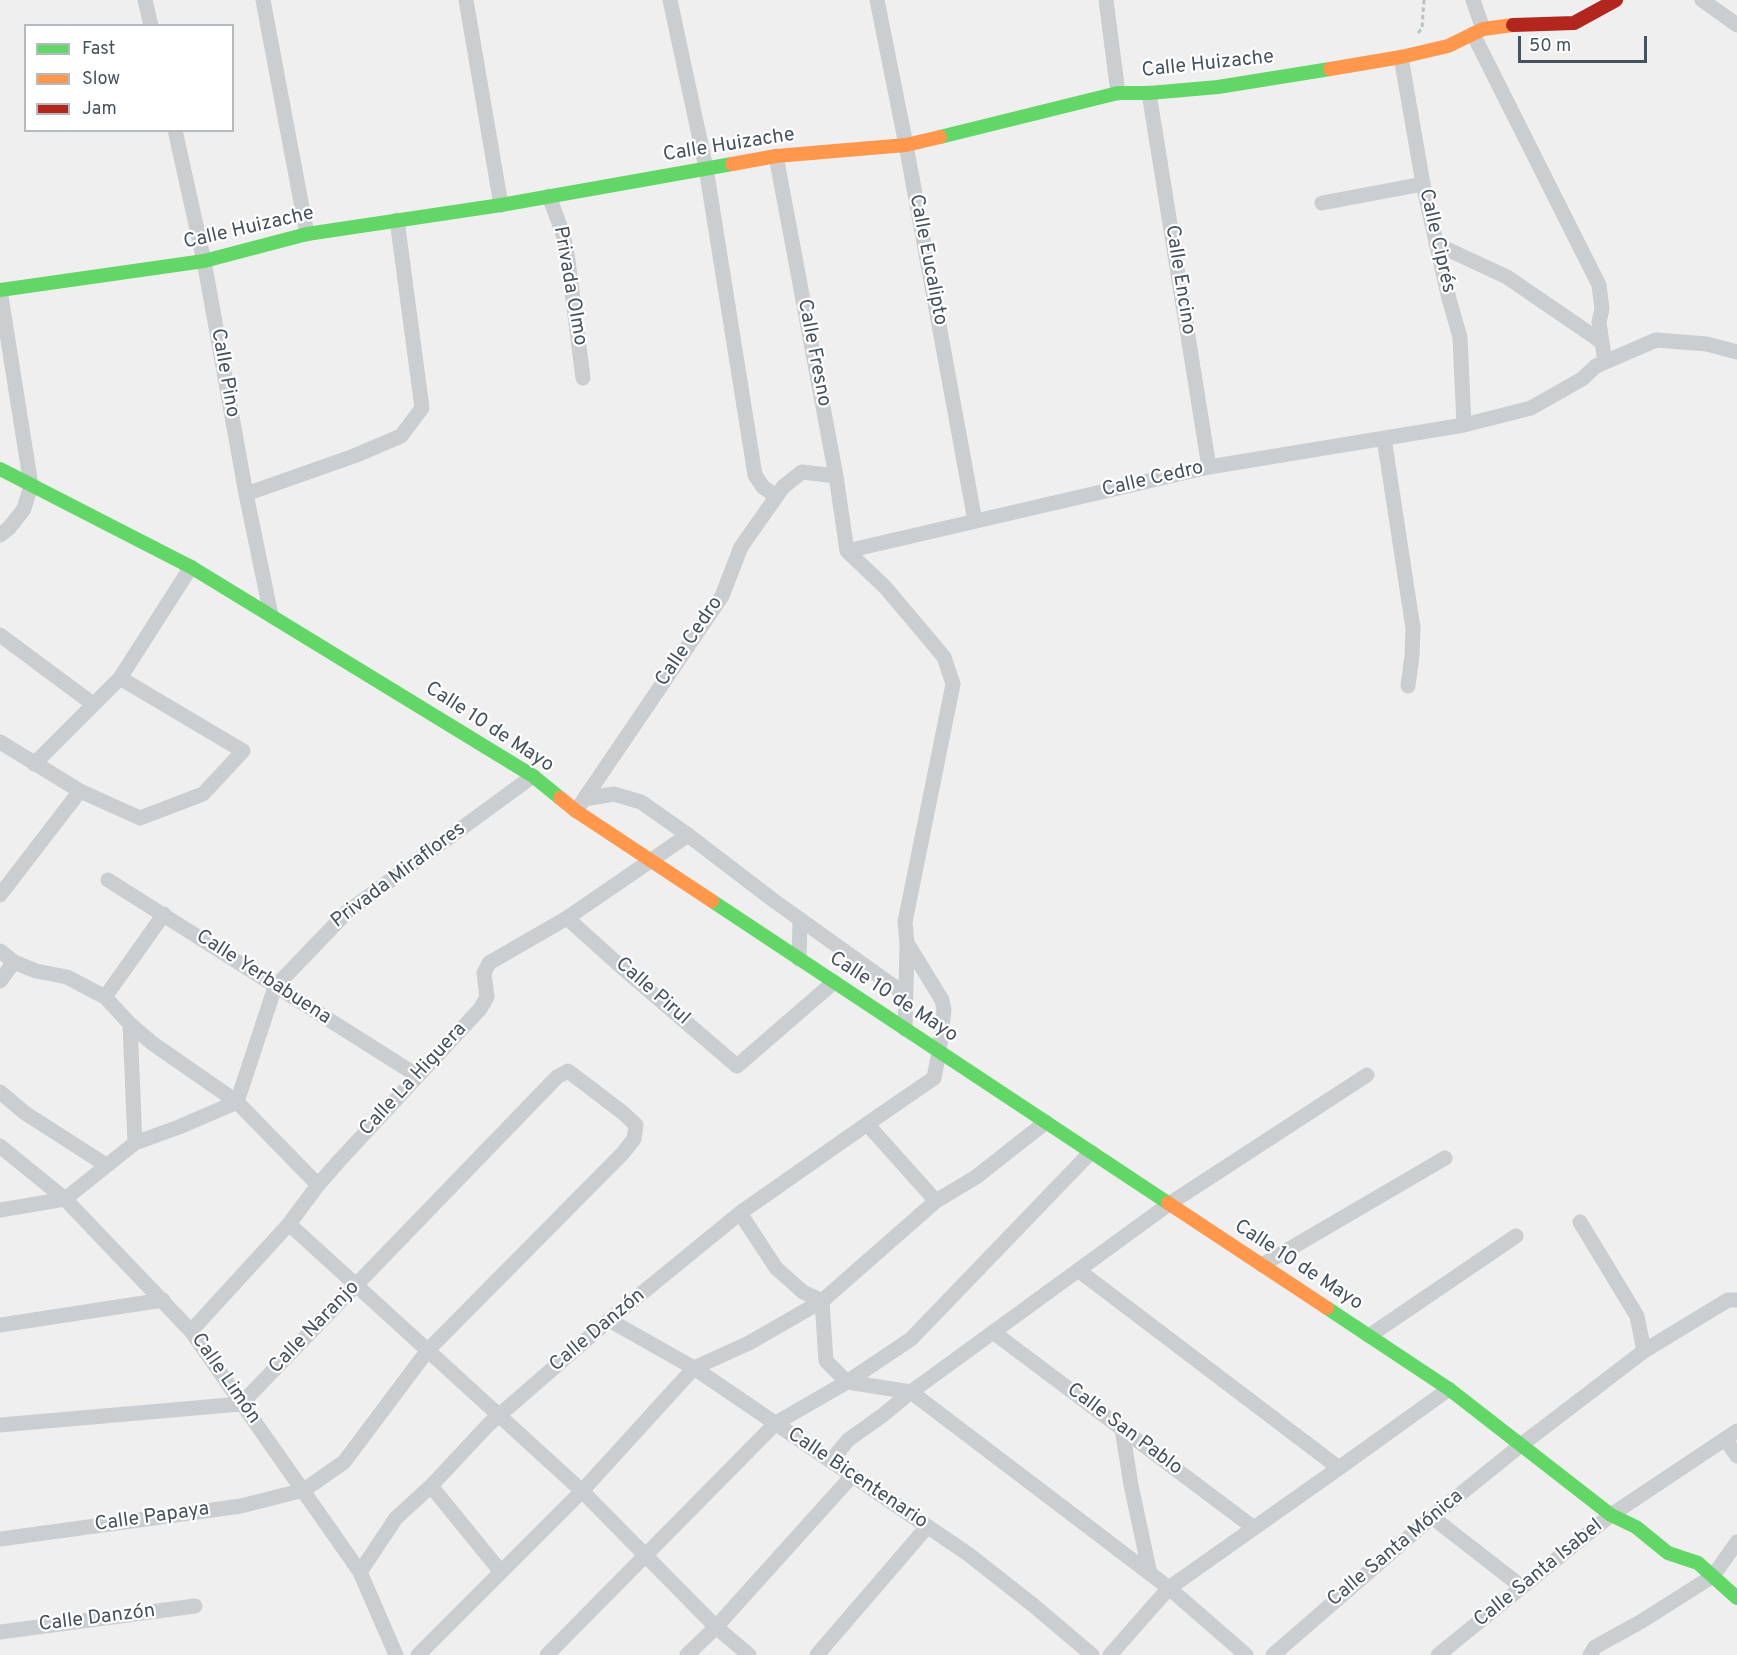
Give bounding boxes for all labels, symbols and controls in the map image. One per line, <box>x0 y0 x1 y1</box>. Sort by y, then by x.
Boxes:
legend <box>24 24 234 132</box>
scale bar <box>1521 24 1650 62</box>
text: 50 m <box>1529 35 1571 58</box>
text: Fast <box>82 38 115 61</box>
street label: Calle Huizache <box>1141 46 1275 84</box>
text: Slow <box>82 68 120 91</box>
text: Jam <box>82 98 117 121</box>
street label: Calle Huizache <box>661 124 797 168</box>
street label: Calle Ciprés <box>1412 187 1460 295</box>
street label: Calle Eucalipto <box>903 193 951 327</box>
street label: Calle Huizache <box>182 202 316 256</box>
street label: Calle Encino <box>1158 223 1200 337</box>
street label: Privada Olmo <box>547 224 591 348</box>
street label: Calle Fresno <box>791 297 835 409</box>
street label: Calle Pino <box>204 327 244 419</box>
street label: Calle Cedro <box>1100 457 1206 503</box>
street label: Calle Cedro <box>651 592 729 692</box>
street label: Calle 10 de Mayo <box>420 677 558 779</box>
street label: Privada Miraflores <box>327 818 471 934</box>
street label: Calle Yerbabuena <box>191 925 335 1031</box>
street label: Calle 10 de Mayo <box>824 947 962 1049</box>
street label: Calle Pirul <box>610 953 694 1031</box>
street label: Calle La Higuera <box>355 1018 473 1142</box>
street label: Calle 10 de Mayo <box>1229 1215 1367 1317</box>
street label: Calle Naranjo <box>265 1277 365 1379</box>
street label: Calle Danzón <box>545 1284 651 1378</box>
street label: Calle Limón <box>185 1329 265 1429</box>
street label: Calle San Pablo <box>1061 1379 1187 1481</box>
street label: Calle Bicentenario <box>782 1423 932 1535</box>
street label: Calle Santa Mónica <box>1323 1485 1469 1613</box>
street label: Calle Papaya <box>93 1498 211 1538</box>
street label: Calle Santa Isabel <box>1470 1515 1608 1633</box>
street label: Calle Danzón <box>37 1600 157 1638</box>

